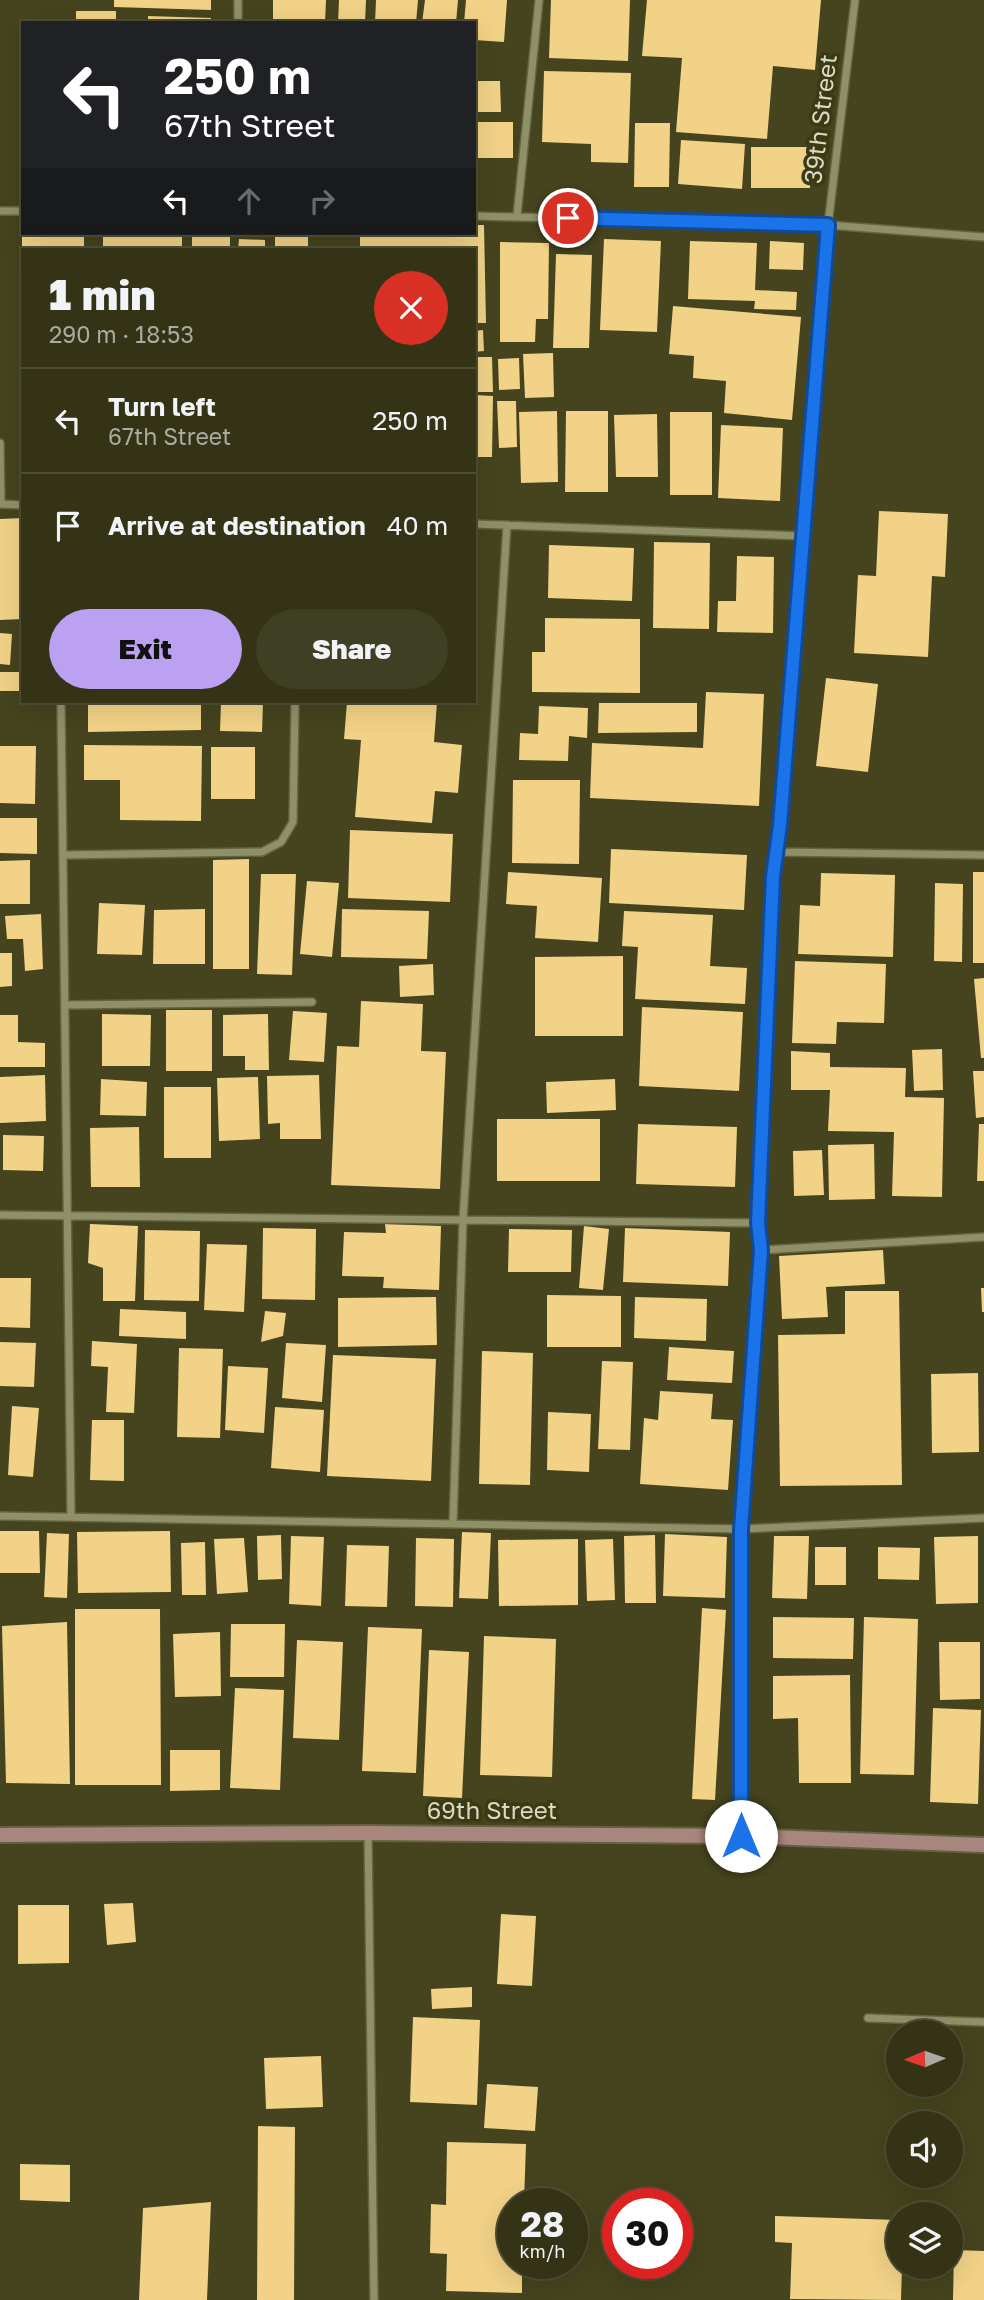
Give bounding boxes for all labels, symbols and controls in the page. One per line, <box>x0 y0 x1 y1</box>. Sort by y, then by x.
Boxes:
text: 250 m <box>164 46 311 105</box>
icon: left <box>49 49 140 140</box>
street label: 39th Street <box>797 53 842 185</box>
text: 67th Street <box>164 106 336 144</box>
icon: left <box>157 182 195 220</box>
icon: ahead <box>230 182 268 220</box>
icon: right <box>303 182 341 220</box>
pin <box>538 188 598 248</box>
icon: arrive <box>549 199 587 237</box>
text: 1 min <box>49 269 156 319</box>
button: close <box>374 271 448 345</box>
text: 290 m · 18:53 <box>49 320 194 348</box>
text: Turn left <box>108 391 216 422</box>
icon: left <box>49 402 87 440</box>
text: 250 m <box>372 405 448 436</box>
text: 67th Street <box>108 422 231 450</box>
icon: arrive <box>49 507 87 545</box>
text: Arrive at destination <box>108 510 366 541</box>
text: 40 m <box>387 510 448 541</box>
button: Exit <box>49 609 242 689</box>
button: Share <box>256 609 448 689</box>
street label: 69th Street <box>427 1795 557 1824</box>
position arrow <box>704 1799 778 1873</box>
north arrow <box>886 2020 962 2096</box>
map controls <box>886 2020 963 2279</box>
button: sound <box>886 2111 963 2188</box>
speed limit sign: 30 <box>602 2188 693 2279</box>
button: layers <box>886 2202 963 2279</box>
text: 28 <box>521 2203 564 2245</box>
text: km/h <box>520 2240 565 2262</box>

